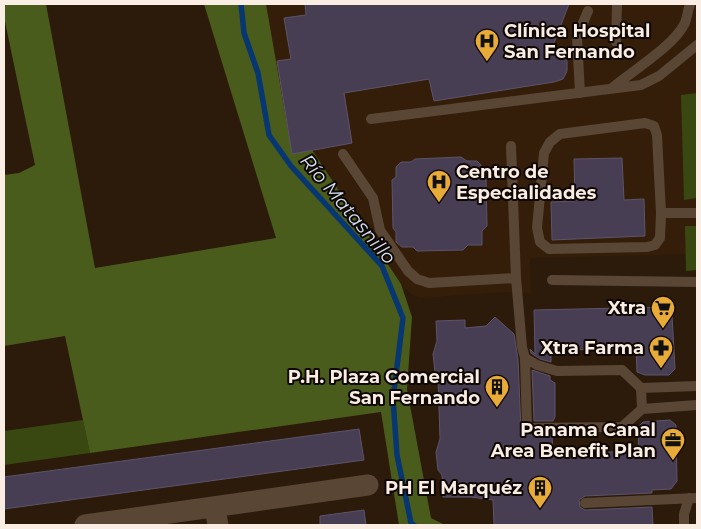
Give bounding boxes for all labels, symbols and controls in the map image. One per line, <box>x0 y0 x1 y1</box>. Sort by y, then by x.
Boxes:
place label: Clínica Hospital San Fernando <box>504 20 650 63</box>
hospital icon: Clínica Hospital San Fernando <box>474 28 500 62</box>
water label: Río Matasnillo <box>295 149 401 269</box>
place label: Centro de Especialidades <box>456 161 597 204</box>
hospital icon: Centro de Especialidades <box>426 169 452 203</box>
supermarket icon: Xtra <box>650 295 676 329</box>
place label: Xtra <box>608 297 646 319</box>
pharmacy icon: Xtra Farma <box>648 335 674 369</box>
place label: Xtra Farma <box>541 337 644 359</box>
place label: P.H. Plaza Comercial San Fernando <box>288 366 480 409</box>
building icon: P.H. Plaza Comercial San Fernando <box>484 374 510 408</box>
place label: Panama Canal Area Benefit Plan <box>490 419 656 462</box>
office icon: Panama Canal Area Benefit Plan <box>660 427 686 461</box>
building icon: PH El Marquéz <box>527 475 553 509</box>
place label: PH El Marquéz <box>385 477 522 499</box>

